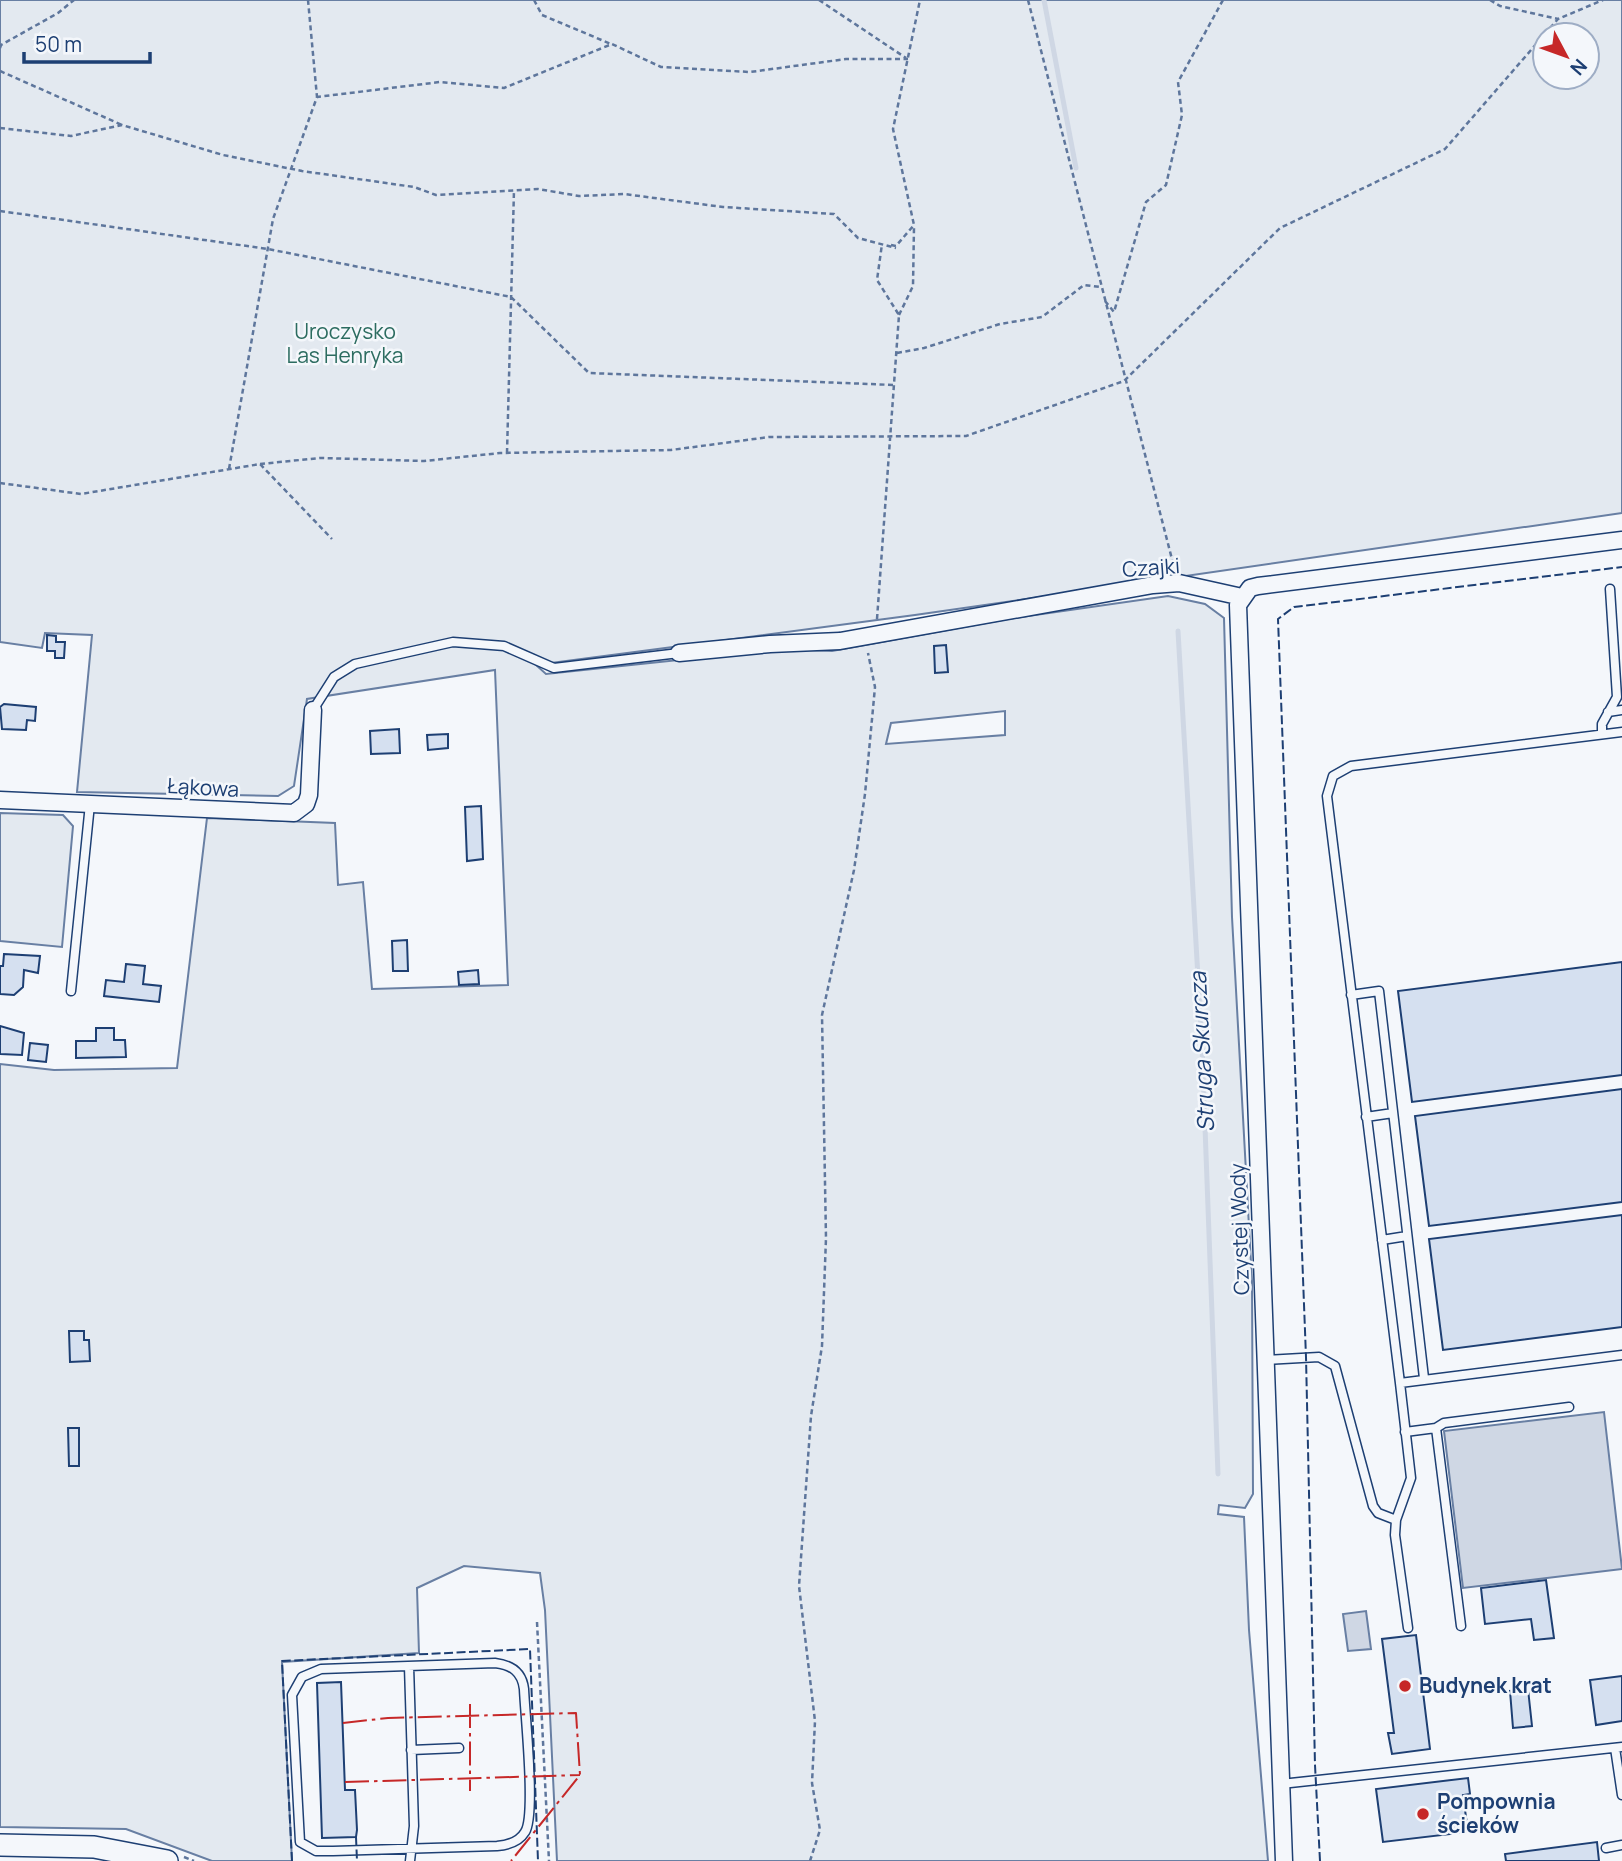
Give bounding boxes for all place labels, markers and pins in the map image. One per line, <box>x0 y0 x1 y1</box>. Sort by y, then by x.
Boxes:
place label: Budynek krat <box>1419 1671 1552 1699</box>
marker: Budynek krat <box>1397 1678 1413 1694</box>
place label: Pompownia ścieków <box>1437 1787 1556 1839</box>
marker: Pompownia ścieków <box>1415 1806 1431 1822</box>

